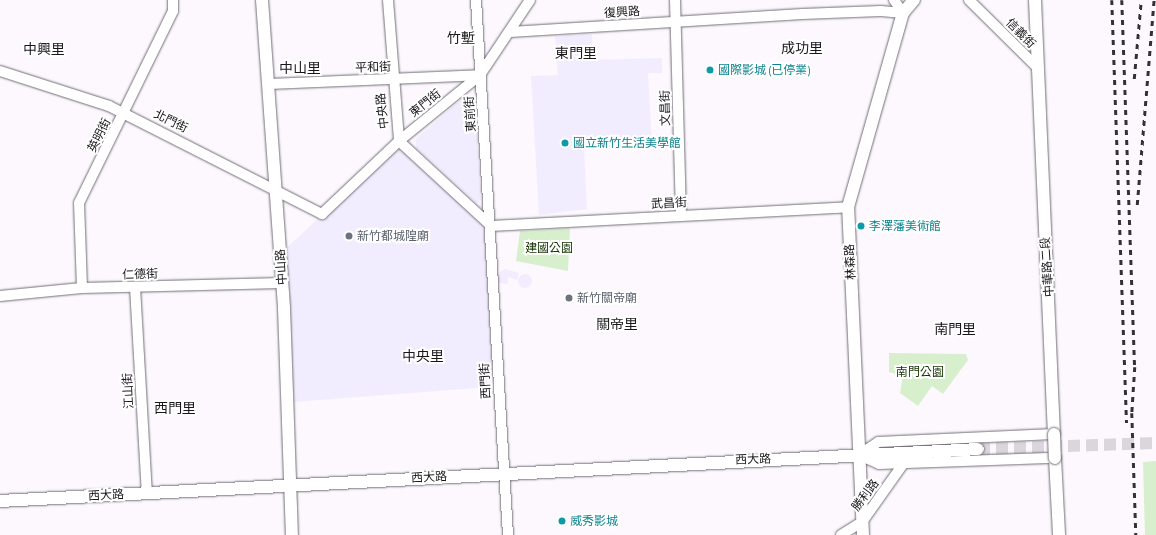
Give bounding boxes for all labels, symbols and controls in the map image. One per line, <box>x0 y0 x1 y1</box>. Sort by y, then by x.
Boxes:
street label: 復興路 <box>604 4 640 20</box>
street label: 信義街 <box>1003 15 1039 51</box>
district label: 竹塹 <box>447 30 475 46</box>
district label: 成功里 <box>781 40 823 56</box>
district label: 中興里 <box>23 41 65 57</box>
district label: 東門里 <box>555 45 597 61</box>
street label: 平和街 <box>355 59 391 75</box>
district label: 中山里 <box>279 60 321 76</box>
place label: 國際影城 (已停業) <box>718 63 810 77</box>
marker: 國際影城 (已停業) <box>705 65 715 75</box>
street label: 東門街 <box>406 86 444 120</box>
street label: 文昌街 <box>657 90 673 126</box>
street label: 中央路 <box>373 92 391 130</box>
street label: 東前街 <box>462 96 478 132</box>
street label: 北門街 <box>152 107 190 135</box>
street label: 英明街 <box>84 116 114 154</box>
place label: 國立新竹生活美學館 <box>573 136 681 150</box>
marker: 國立新竹生活美學館 <box>560 138 570 148</box>
street label: 武昌街 <box>651 195 687 211</box>
place label: 李澤藩美術館 <box>869 219 941 233</box>
marker: 李澤藩美術館 <box>856 221 866 231</box>
place label: 新竹都城隍廟 <box>357 229 429 243</box>
marker: 新竹都城隍廟 <box>344 231 354 241</box>
street label: 中華路二段 <box>1038 237 1056 297</box>
park label: 建國公園 <box>525 241 573 255</box>
street label: 林森路 <box>842 244 858 280</box>
street label: 中山路 <box>273 249 289 285</box>
street label: 仁德街 <box>122 266 158 282</box>
place label: 新竹關帝廟 <box>577 291 637 305</box>
marker: 新竹關帝廟 <box>564 293 574 303</box>
district label: 關帝里 <box>596 316 638 332</box>
district label: 南門里 <box>934 321 976 337</box>
district label: 中央里 <box>402 348 444 364</box>
street label: 西門街 <box>477 363 493 399</box>
park label: 南門公園 <box>896 365 944 379</box>
street label: 江山街 <box>120 373 136 409</box>
district label: 西門里 <box>154 400 196 416</box>
street label: 西大路 <box>735 451 771 467</box>
street label: 西大路 <box>411 469 447 485</box>
street label: 勝利路 <box>848 476 882 514</box>
street label: 西大路 <box>88 487 124 503</box>
place label: 威秀影城 <box>570 514 618 528</box>
marker: 威秀影城 <box>557 516 567 526</box>

